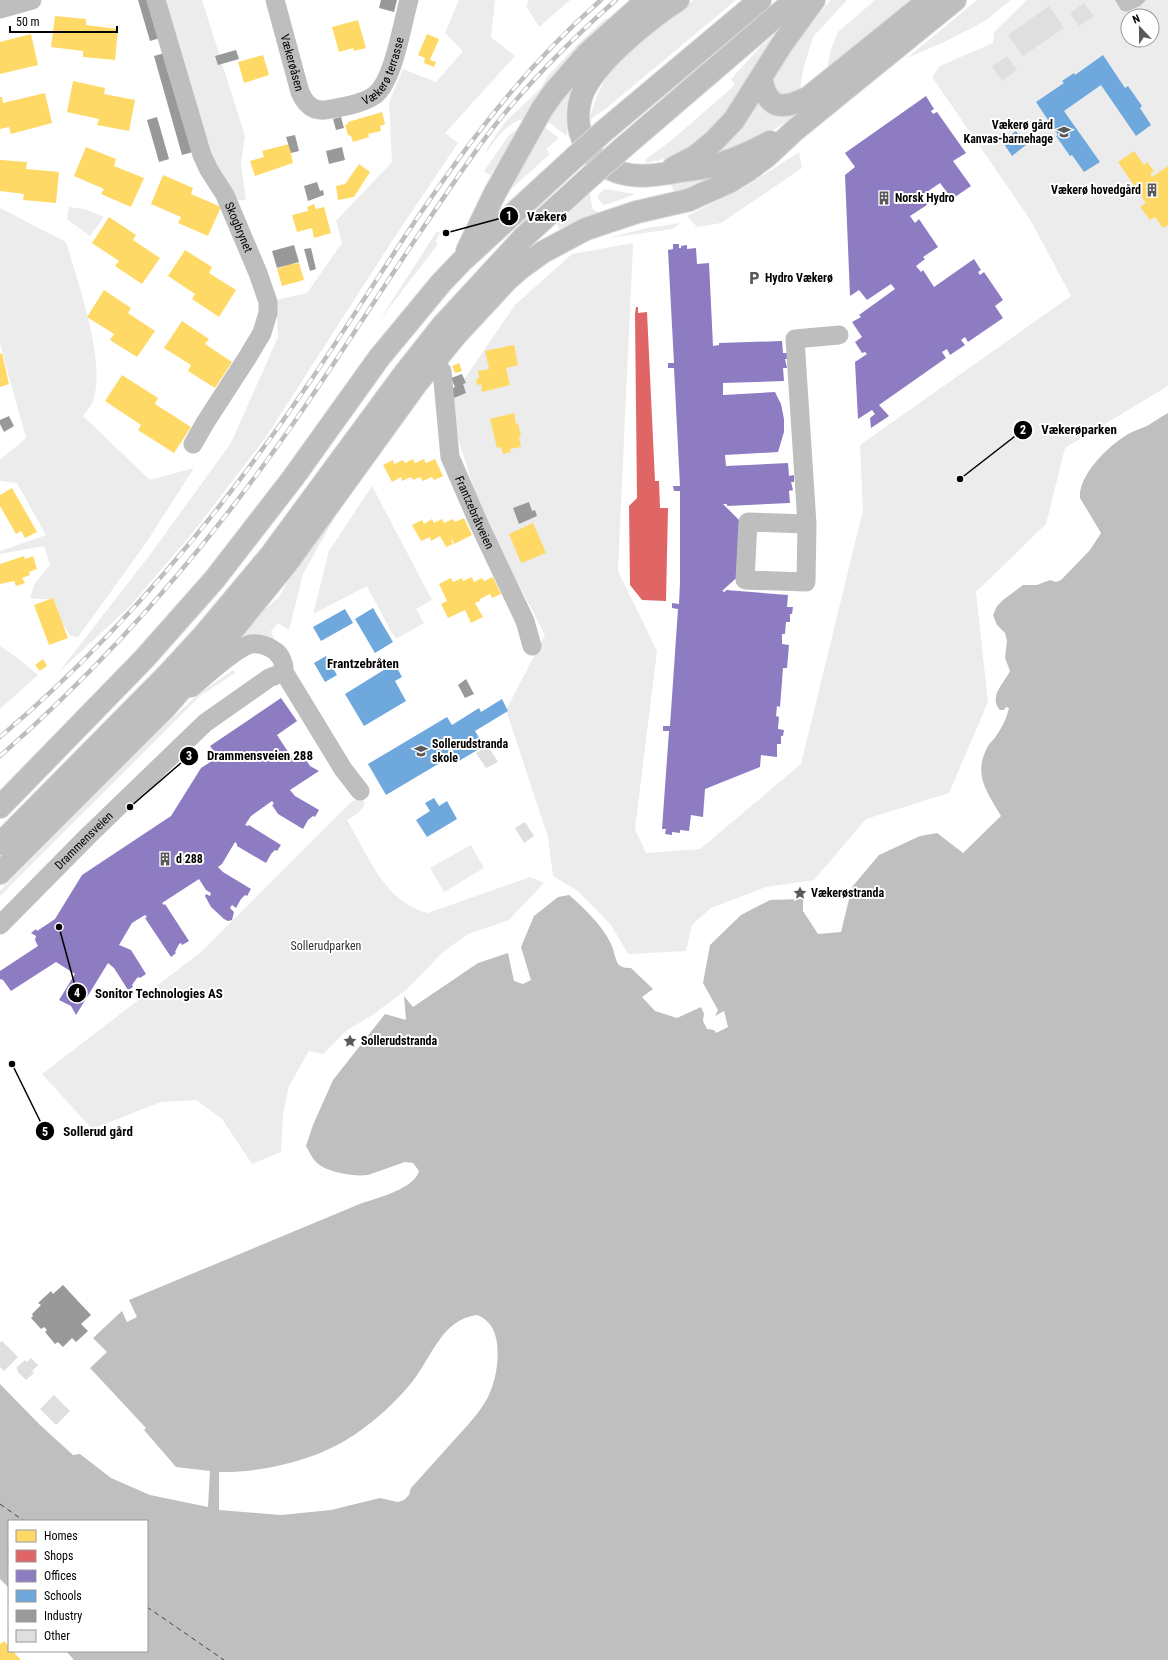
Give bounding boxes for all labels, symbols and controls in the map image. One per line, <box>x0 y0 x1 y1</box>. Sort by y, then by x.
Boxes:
scale bar <box>10 8 117 34</box>
north arrow <box>1120 8 1160 48</box>
text: N <box>1131 12 1142 26</box>
text: 50 m <box>16 15 40 29</box>
street label: Vækerøåsen <box>278 33 307 93</box>
street label: Vækerø terrasse <box>360 35 407 108</box>
place label: Vækerø gård Kanvas-barnehage <box>964 118 1053 146</box>
school or university icon: Vækerø gård Kanvas-barnehage <box>1056 124 1072 140</box>
building icon: Vækerø hovedgård <box>1144 182 1160 198</box>
place label: Vækerø hovedgård <box>1051 183 1141 197</box>
building icon: Norsk Hydro <box>876 190 892 206</box>
place label: Norsk Hydro <box>895 191 955 205</box>
street label: Skogbrynet <box>222 200 256 255</box>
callout: Vækerø <box>499 204 575 229</box>
text: 1 <box>506 209 512 223</box>
text: Vækerø <box>527 209 567 224</box>
parking icon: Hydro Vækerø <box>746 270 762 286</box>
place label: Hydro Vækerø <box>765 271 833 285</box>
callout: Vækerøparken <box>1013 417 1125 442</box>
text: Vækerøparken <box>1041 422 1117 437</box>
text: 2 <box>1020 423 1026 437</box>
street label: Frantzebråtveien <box>452 474 497 551</box>
district label: Frantzebråten <box>327 656 399 671</box>
place label: Sollerudstranda skole <box>432 737 508 765</box>
callout: Drammensveien 288 <box>179 743 321 768</box>
school or university icon: Sollerudstranda skole <box>413 743 429 759</box>
text: Drammensveien 288 <box>207 748 313 763</box>
text: 3 <box>186 749 192 763</box>
street label: Drammensveien <box>52 809 116 872</box>
building icon: d 288 <box>157 851 173 867</box>
place label: d 288 <box>176 852 203 866</box>
place icon: Vækerøstranda <box>792 885 808 901</box>
place label: Vækerøstranda <box>811 886 884 900</box>
park label: Sollerudparken <box>291 939 362 953</box>
callout: Sonitor Technologies AS <box>67 981 231 1006</box>
text: 4 <box>74 986 80 1000</box>
text: Sonitor Technologies AS <box>95 986 223 1001</box>
place icon: Sollerudstranda <box>342 1033 358 1049</box>
place label: Sollerudstranda <box>361 1034 437 1048</box>
callout: Sollerud gård <box>35 1119 140 1144</box>
text: Sollerud gård <box>63 1124 133 1139</box>
text: 5 <box>42 1125 48 1139</box>
legend <box>8 1520 148 1652</box>
text: Homes <box>44 1529 78 1543</box>
text: Shops <box>44 1549 73 1563</box>
text: Offices <box>44 1569 77 1583</box>
text: Schools <box>44 1589 82 1603</box>
text: Industry <box>44 1609 82 1623</box>
text: Other <box>44 1629 70 1643</box>

